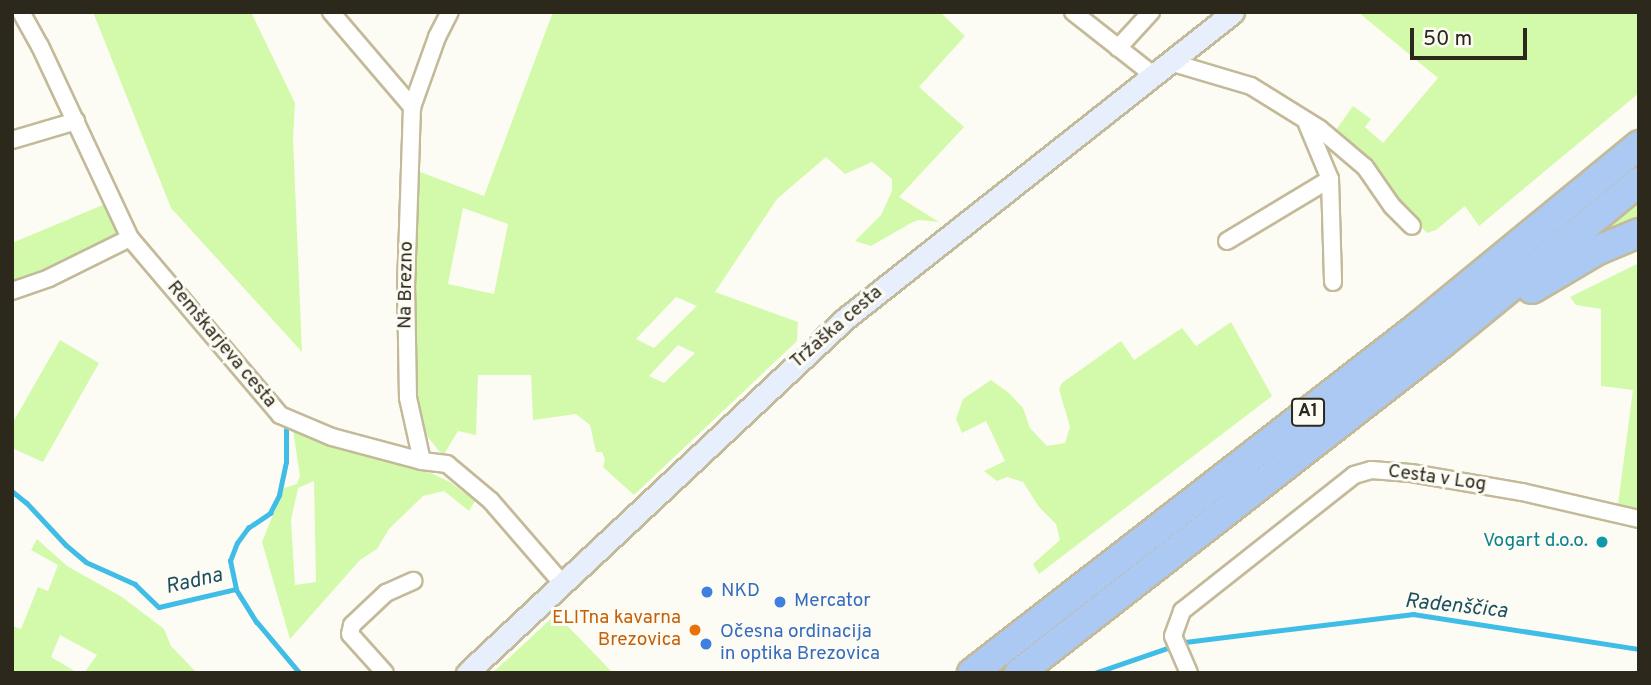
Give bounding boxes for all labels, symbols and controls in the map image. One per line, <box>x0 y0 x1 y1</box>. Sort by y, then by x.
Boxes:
scale bar <box>1413 14 1530 58</box>
text: 50 m <box>1423 26 1472 53</box>
street label: Na Brezno <box>395 241 419 329</box>
street label: Remškarjeva cesta <box>161 277 281 413</box>
street label: Tržaška cesta <box>786 282 888 374</box>
road number: A1 <box>1290 398 1326 426</box>
street label: Cesta v Log <box>1386 461 1488 497</box>
place label: Vogart d.o.o. <box>1483 531 1588 553</box>
marker: Vogart d.o.o. <box>1594 534 1610 550</box>
water label: Radna <box>163 563 225 601</box>
place label: NKD <box>721 581 760 603</box>
marker: NKD <box>699 584 715 600</box>
water label: Radenščica <box>1403 589 1509 625</box>
place label: Mercator <box>794 591 871 613</box>
marker: Mercator <box>772 594 788 610</box>
place label: ELITna kavarna Brezovica <box>552 608 681 652</box>
marker: ELITna kavarna Brezovica <box>687 622 703 638</box>
place label: Očesna ordinacija in optika Brezovica <box>720 622 880 666</box>
marker: Očesna ordinacija in optika Brezovica <box>698 636 714 652</box>

